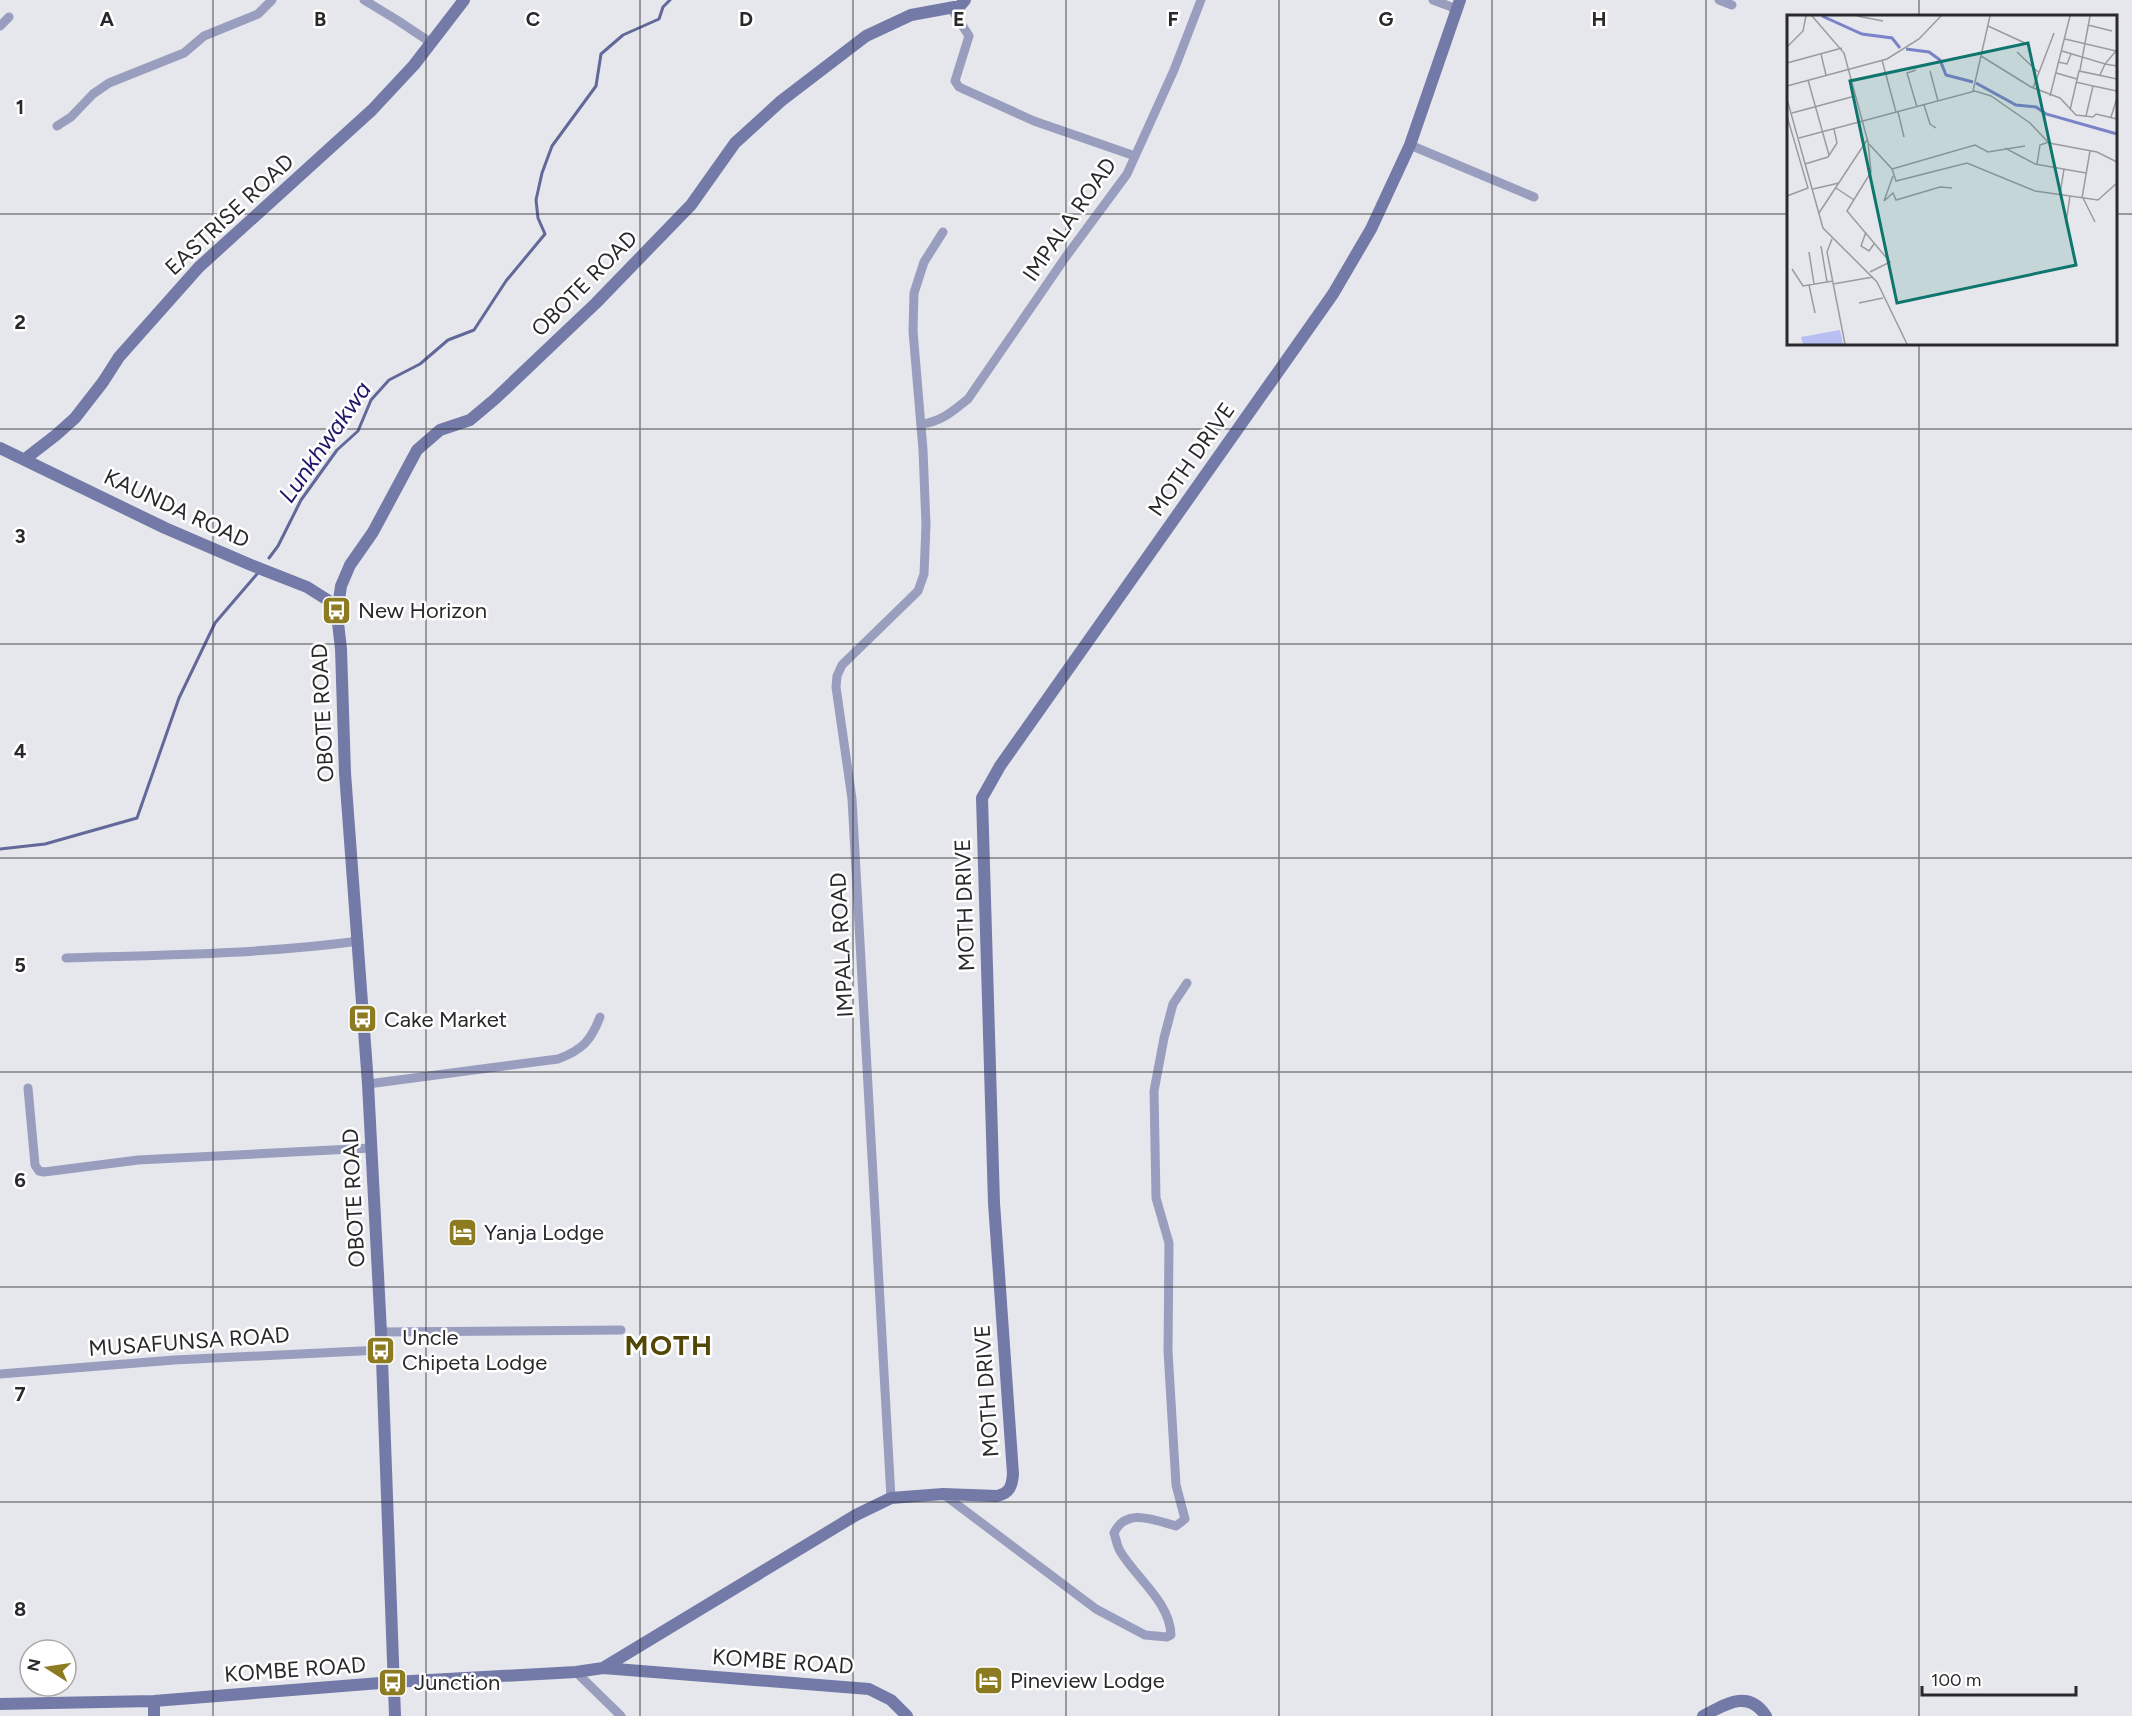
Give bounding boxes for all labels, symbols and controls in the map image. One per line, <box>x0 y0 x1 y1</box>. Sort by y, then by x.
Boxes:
text: A <box>100 7 115 31</box>
text: B <box>314 7 326 31</box>
text: C <box>526 7 540 31</box>
text: D <box>739 7 753 31</box>
text: E <box>953 7 965 31</box>
text: F <box>1167 7 1179 31</box>
text: G <box>1379 7 1394 31</box>
text: H <box>1592 7 1607 31</box>
inset map <box>1787 15 2117 345</box>
text: 1 <box>16 95 24 119</box>
street label: EASTRISE ROAD <box>159 148 299 281</box>
street label: IMPALA ROAD <box>1017 152 1122 286</box>
street label: OBOTE ROAD <box>526 225 643 342</box>
text: 2 <box>14 310 26 334</box>
water label: Lunkhwakwa <box>272 376 377 508</box>
street label: MOTH DRIVE <box>1142 397 1241 521</box>
street label: KAUNDA ROAD <box>100 463 254 554</box>
text: 3 <box>14 524 26 548</box>
bus stop icon: New Horizon <box>321 594 353 626</box>
place label: New Horizon <box>358 597 487 624</box>
street label: OBOTE ROAD <box>305 643 340 783</box>
text: 4 <box>14 739 27 763</box>
street label: MOTH DRIVE <box>949 838 980 972</box>
street label: IMPALA ROAD <box>824 872 859 1018</box>
text: 5 <box>14 953 26 977</box>
bus stop icon: Cake Market <box>347 1003 379 1035</box>
place label: Cake Market <box>384 1006 507 1033</box>
street label: OBOTE ROAD <box>336 1128 371 1268</box>
text: 6 <box>14 1168 26 1192</box>
hotel icon: Yanja Lodge <box>447 1216 479 1248</box>
place label: Yanja Lodge <box>484 1219 604 1246</box>
street label: MUSAFUNSA ROAD <box>87 1321 291 1362</box>
place label: Uncle Chipeta Lodge <box>402 1324 547 1376</box>
street label: MOTH DRIVE <box>968 1324 1005 1458</box>
district label: MOTH <box>625 1328 713 1362</box>
bus stop icon: Uncle Chipeta Lodge <box>365 1334 397 1366</box>
text: 7 <box>14 1382 26 1406</box>
text: 8 <box>14 1597 26 1621</box>
north arrow <box>18 1638 78 1698</box>
street label: KOMBE ROAD <box>711 1643 855 1680</box>
street label: KOMBE ROAD <box>223 1651 367 1688</box>
text: N <box>23 1657 44 1673</box>
scale bar <box>1922 1659 2076 1697</box>
hotel icon: Pineview Lodge <box>973 1664 1005 1696</box>
bus stop icon: Junction <box>377 1666 409 1698</box>
place label: Pineview Lodge <box>1010 1667 1165 1694</box>
place label: Junction <box>414 1669 500 1696</box>
text: 100 m <box>1931 1669 1981 1691</box>

